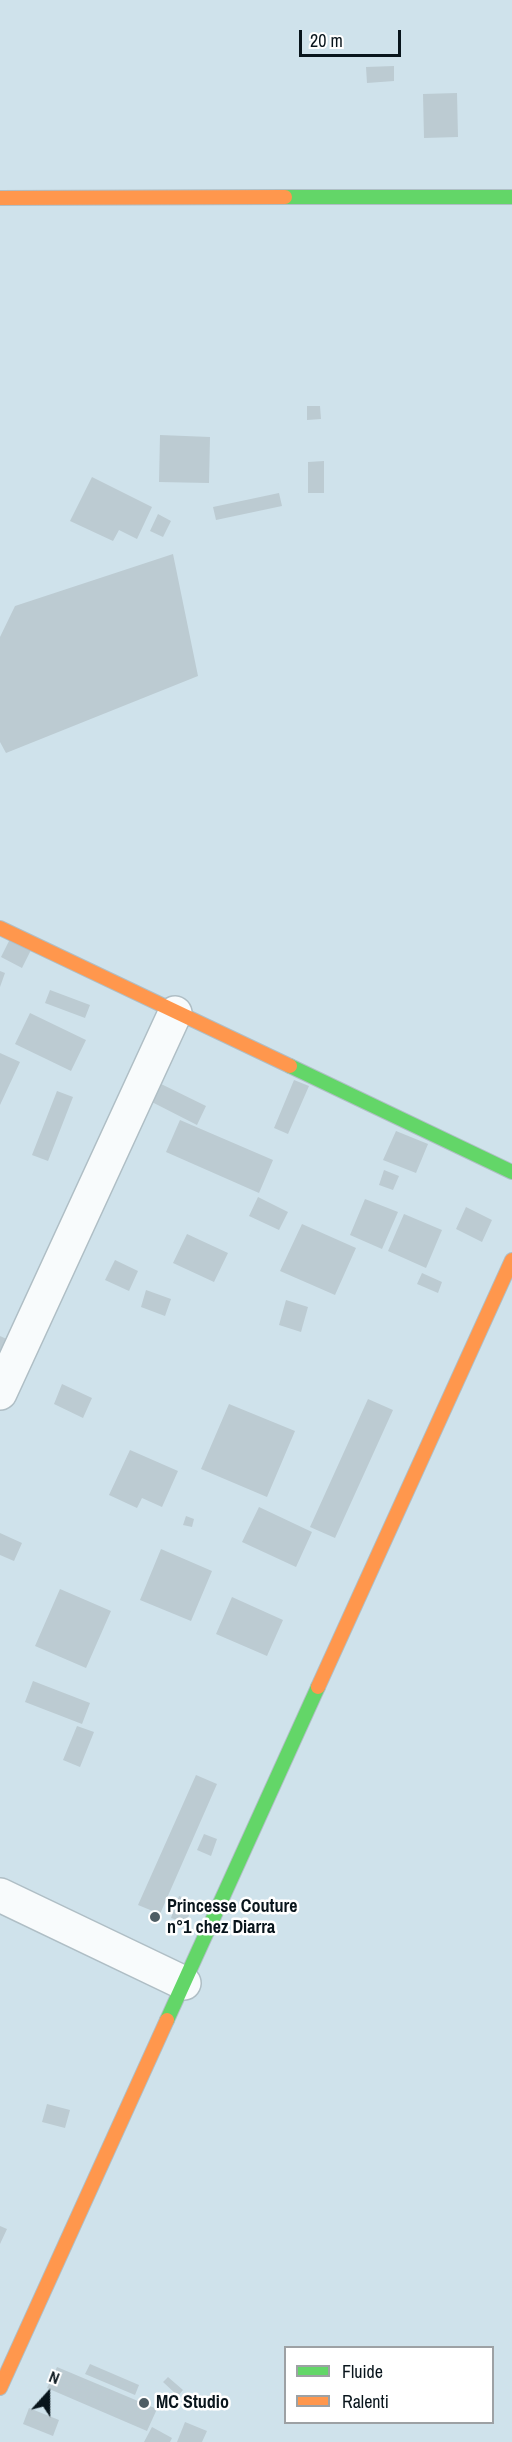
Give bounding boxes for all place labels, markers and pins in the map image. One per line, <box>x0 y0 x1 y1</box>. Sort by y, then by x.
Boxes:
place label: Princesse Couture n°1 chez Diarra <box>167 1896 297 1938</box>
marker: Princesse Couture n°1 chez Diarra <box>148 1910 162 1924</box>
place label: MC Studio <box>156 2392 229 2414</box>
marker: MC Studio <box>137 2396 151 2410</box>

